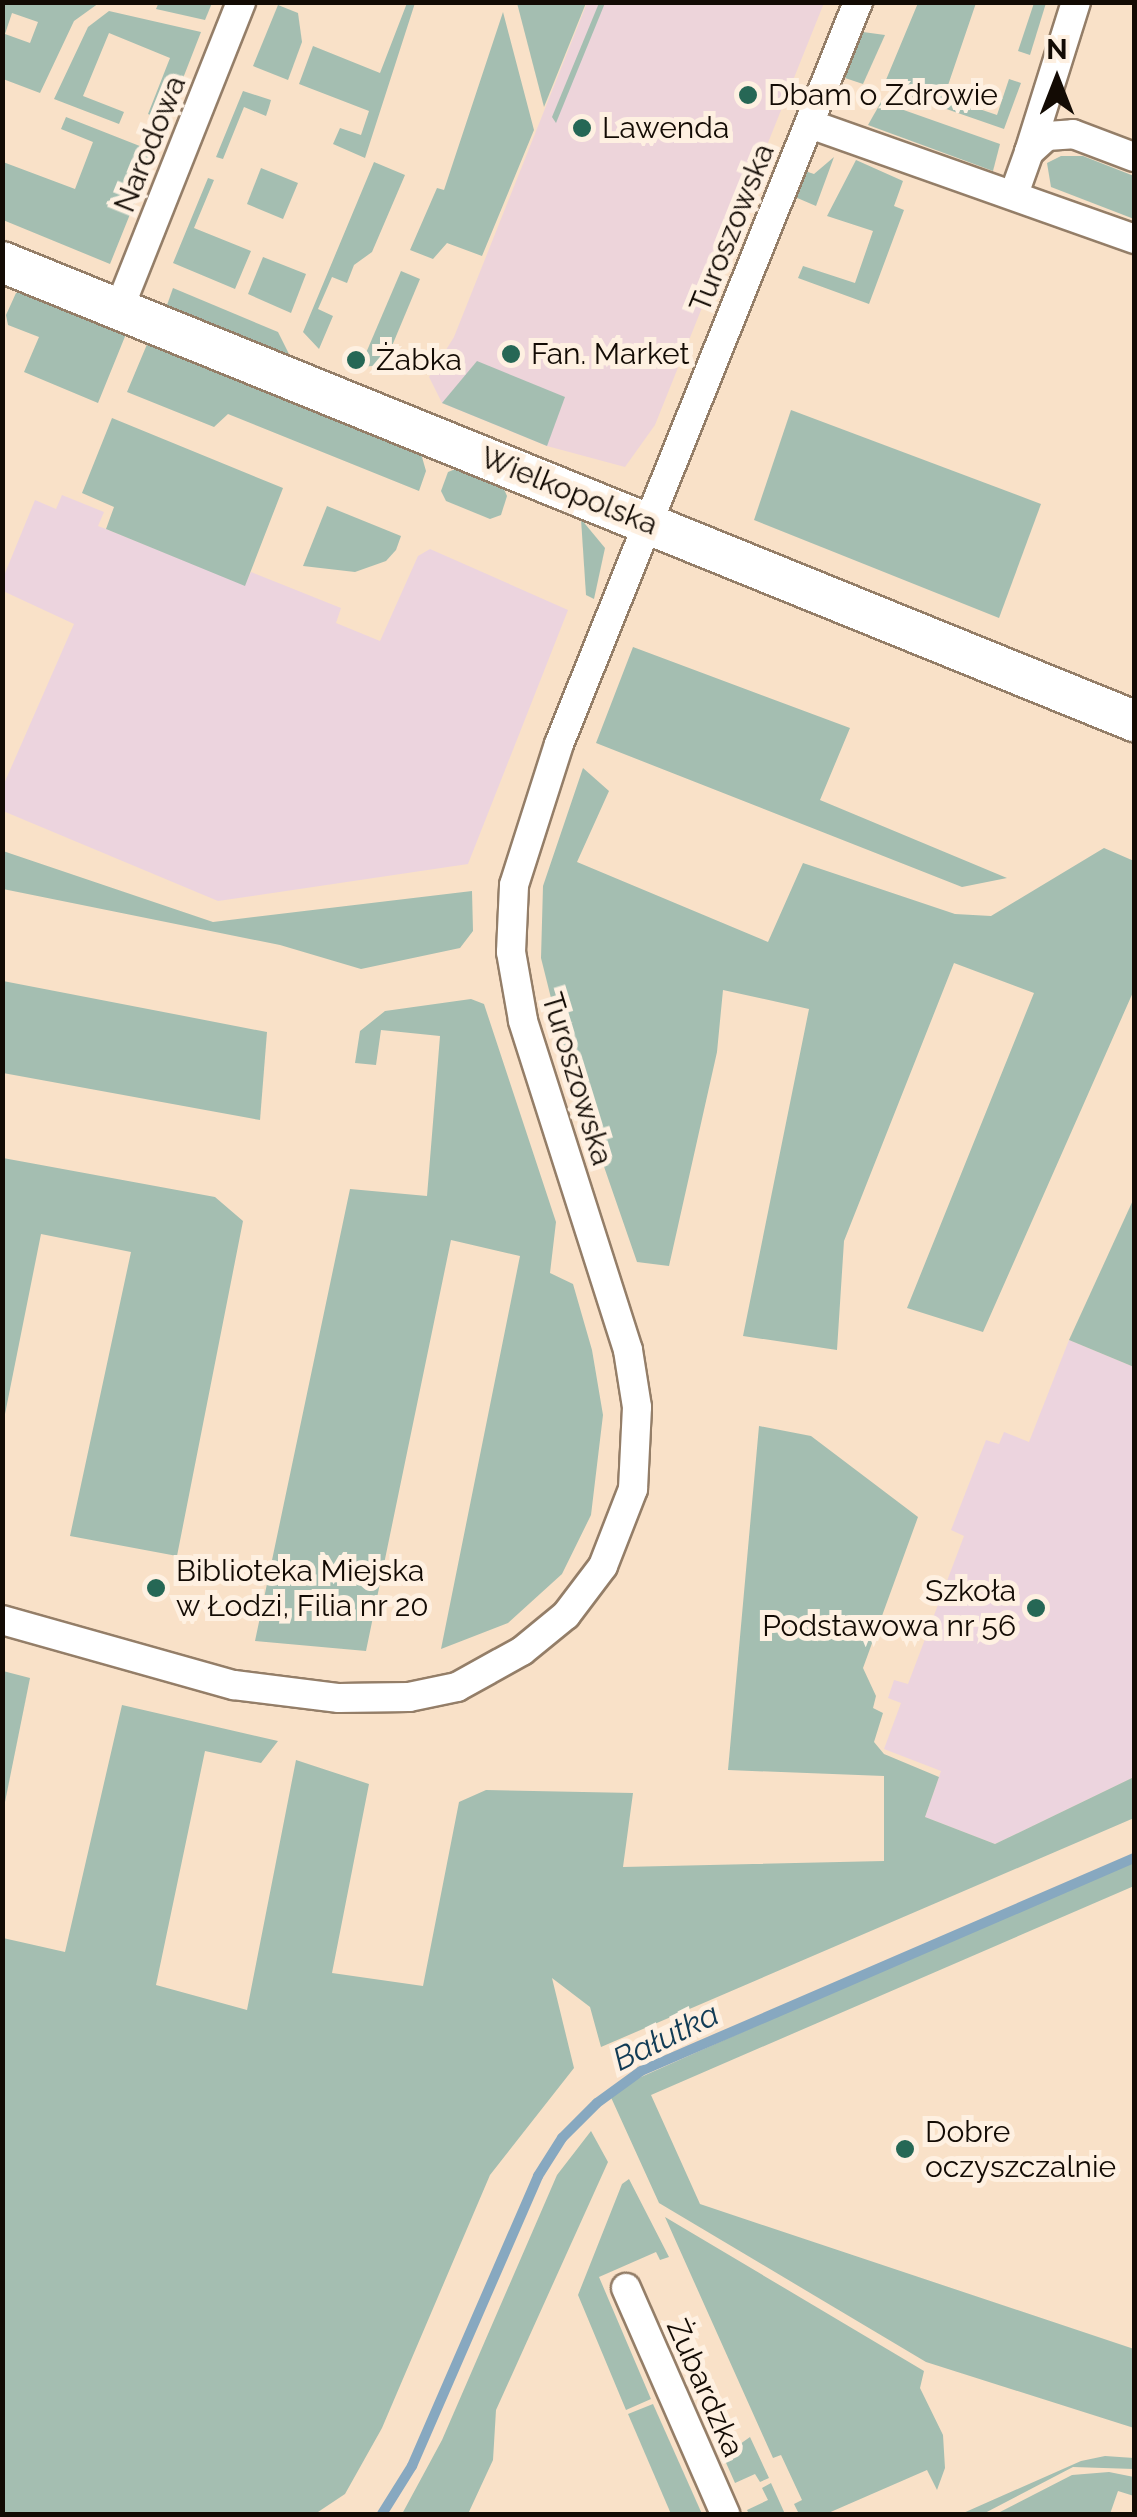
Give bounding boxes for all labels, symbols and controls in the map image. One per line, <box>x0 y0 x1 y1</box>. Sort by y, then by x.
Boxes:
north arrow <box>1007 30 1107 130</box>
text: N <box>1046 33 1068 66</box>
street label: Narodowa <box>106 71 194 217</box>
place label: Dbam o Zdrowie <box>768 77 998 113</box>
marker: Dbam o Zdrowie <box>737 84 759 106</box>
place label: Lawenda <box>602 110 729 146</box>
marker: Lawenda <box>571 117 593 139</box>
street label: Turoszowska <box>682 139 782 317</box>
place label: Fan. Market <box>531 336 690 372</box>
place label: Żabka <box>376 342 462 378</box>
marker: Fan. Market <box>500 343 522 365</box>
marker: Żabka <box>345 349 367 371</box>
street label: Wielkopolska <box>475 439 663 543</box>
street label: Turoszowska <box>534 988 620 1170</box>
place label: Biblioteka Miejska w Łodzi, Filia nr 20 <box>176 1553 430 1624</box>
place label: Szkoła Podstawowa nr 56 <box>761 1573 1016 1644</box>
marker: Biblioteka Miejska w Łodzi, Filia nr 20 <box>145 1577 167 1599</box>
marker: Szkoła Podstawowa nr 56 <box>1025 1597 1047 1619</box>
water label: Bałutka <box>607 1995 725 2079</box>
place label: Dobre oczyszczalnie <box>925 2114 1116 2184</box>
marker: Dobre oczyszczalnie <box>894 2138 916 2160</box>
street label: Żubardzka <box>659 2314 751 2462</box>

